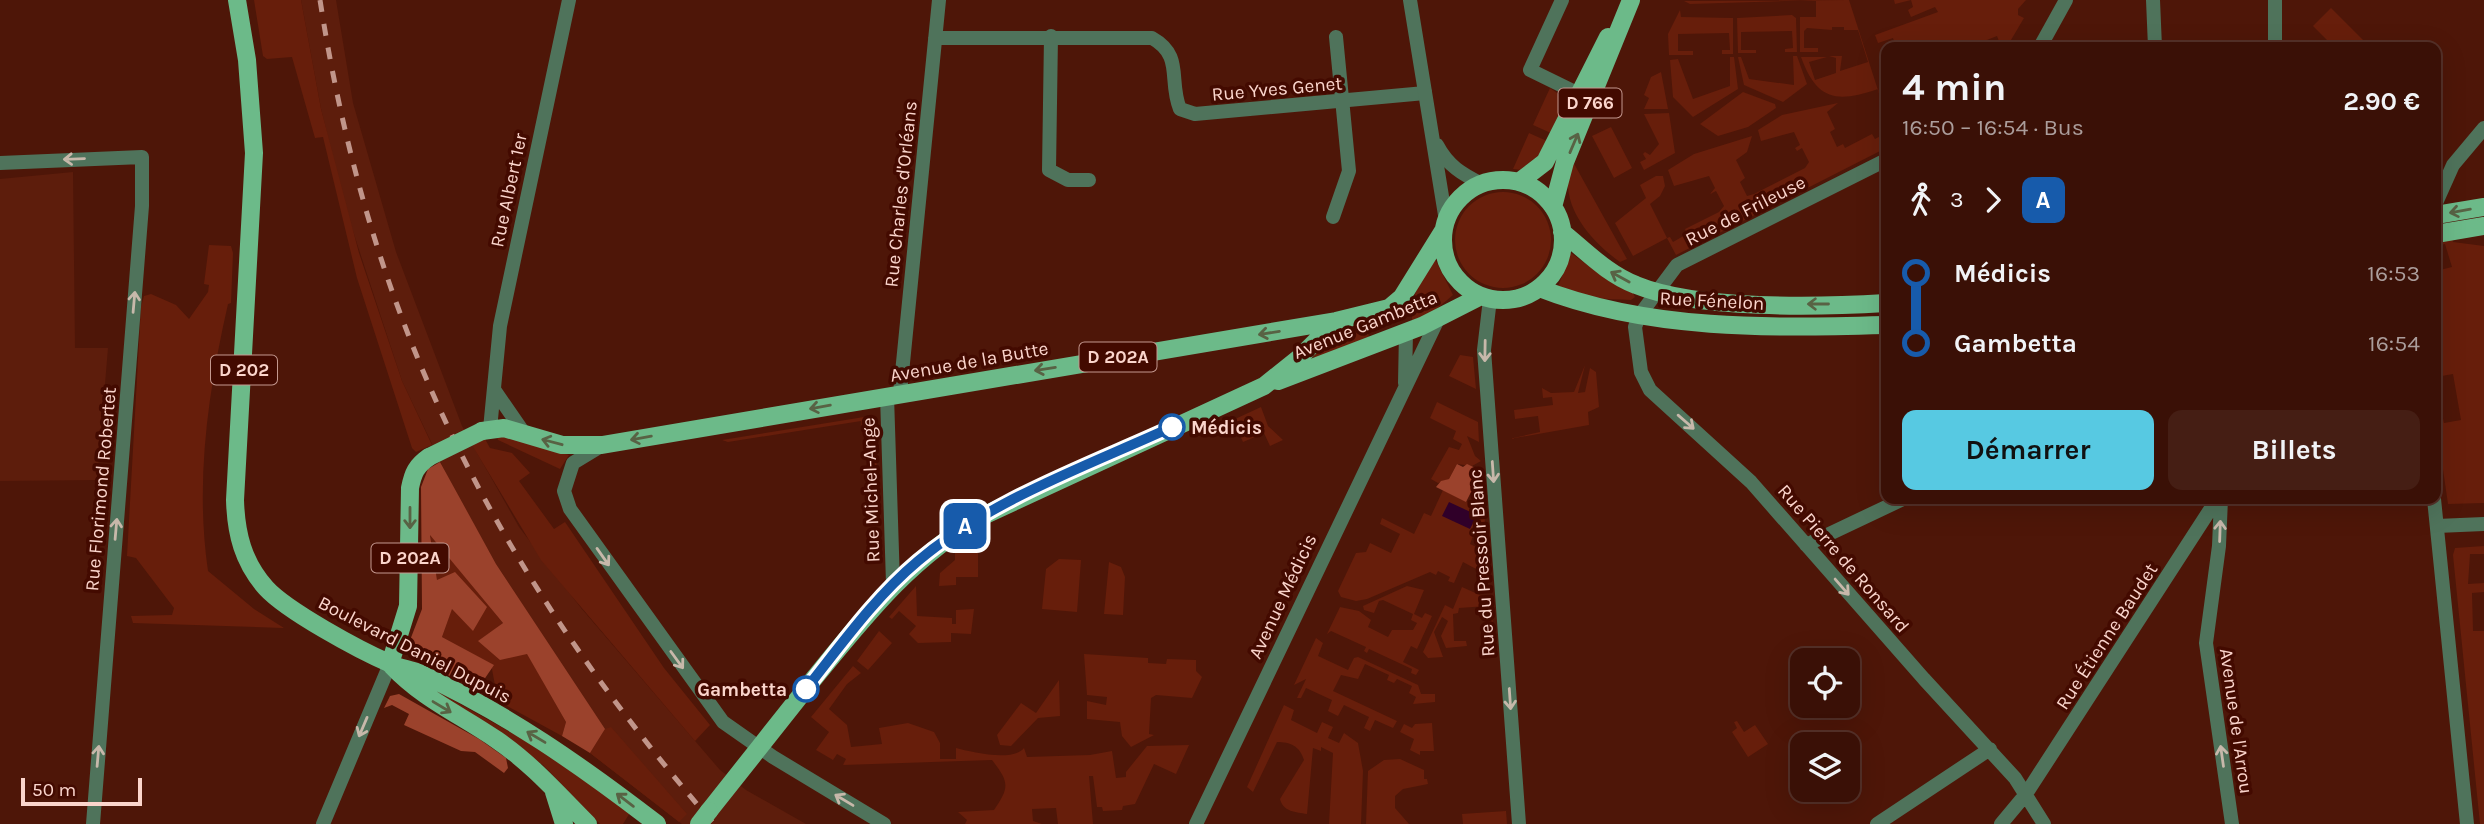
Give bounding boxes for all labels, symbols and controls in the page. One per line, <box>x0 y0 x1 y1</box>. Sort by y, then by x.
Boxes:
text: 4 min <box>1902 65 2006 110</box>
street label: Rue Yves Genet <box>1211 72 1343 106</box>
text: 2.90 € <box>2343 86 2420 117</box>
road number: D 766 <box>1558 88 1622 118</box>
street label: Rue Charles d'Orléans <box>880 100 922 288</box>
text: 16:50 – 16:54 · Bus <box>1902 114 2084 141</box>
street label: Rue Albert 1er <box>486 131 532 249</box>
one-way arrow <box>1568 132 1581 154</box>
one-way arrow <box>62 153 85 166</box>
street label: Rue de Frileuse <box>1682 171 1809 251</box>
icon: walk <box>1902 181 1940 219</box>
icon: forward <box>1974 181 2012 219</box>
text: 3 <box>1950 186 1964 213</box>
text: A <box>2036 186 2051 214</box>
one-way arrow <box>2449 205 2472 218</box>
text: Médicis <box>1954 258 2051 289</box>
text: 16:53 <box>2367 260 2420 287</box>
one-way arrow <box>1611 270 1631 284</box>
street label: Avenue Gambetta <box>1290 286 1441 364</box>
street label: Rue Fénelon <box>1659 287 1765 315</box>
one-way arrow <box>128 292 141 314</box>
one-way arrow <box>1807 297 1830 311</box>
one-way arrow <box>1258 327 1281 340</box>
text: Gambetta <box>1954 328 2077 359</box>
text: 16:54 <box>2368 330 2420 357</box>
street label: Avenue de la Butte <box>888 337 1050 387</box>
one-way arrow <box>1478 340 1492 363</box>
road number: D 202A <box>1080 342 1156 372</box>
road number: D 202 <box>211 356 277 384</box>
one-way arrow <box>1034 363 1056 376</box>
street label: Rue Florimond Robertet <box>81 386 121 592</box>
one-way arrow <box>809 401 831 414</box>
button: Démarrer <box>1902 410 2154 490</box>
button: Billets <box>2168 410 2420 490</box>
marker: Médicis <box>1159 414 1185 440</box>
one-way arrow <box>1677 414 1695 430</box>
street label: Rue Michel-Ange <box>857 417 885 563</box>
place label: Médicis <box>1191 417 1262 439</box>
one-way arrow <box>630 432 653 445</box>
one-way arrow <box>542 435 564 448</box>
one-way arrow <box>1487 460 1500 483</box>
street label: Rue du Pressoir Blanc <box>1464 468 1500 658</box>
street label: Rue Pierre de Ronsard <box>1773 480 1914 637</box>
line badge: A <box>942 503 988 549</box>
one-way arrow <box>403 507 417 530</box>
text: A <box>957 512 973 540</box>
one-way arrow <box>110 518 123 541</box>
one-way arrow <box>2214 520 2227 543</box>
street label: Avenue Médicis <box>1244 530 1321 662</box>
road number: D 202A <box>372 544 448 572</box>
one-way arrow <box>596 547 610 566</box>
street label: Rue Étienne Baudet <box>2051 559 2162 714</box>
one-way arrow <box>1834 577 1850 595</box>
street label: Boulevard Daniel Dupuis <box>314 592 515 708</box>
street label: Avenue de l'Arrou <box>2215 647 2257 795</box>
map controls <box>1790 648 1860 802</box>
button: locate <box>1790 648 1860 718</box>
one-way arrow <box>670 650 684 669</box>
marker: Gambetta <box>793 676 819 702</box>
place label: Gambetta <box>697 679 787 701</box>
one-way arrow <box>1504 687 1517 710</box>
one-way arrow <box>432 700 452 714</box>
one-way arrow <box>356 716 369 737</box>
one-way arrow <box>526 730 546 744</box>
button: layers <box>1790 732 1860 802</box>
one-way arrow <box>92 745 105 768</box>
one-way arrow <box>2215 746 2228 768</box>
scale bar <box>21 775 142 807</box>
text: 50 m <box>32 779 76 801</box>
one-way arrow <box>616 792 634 807</box>
one-way arrow <box>835 793 855 807</box>

